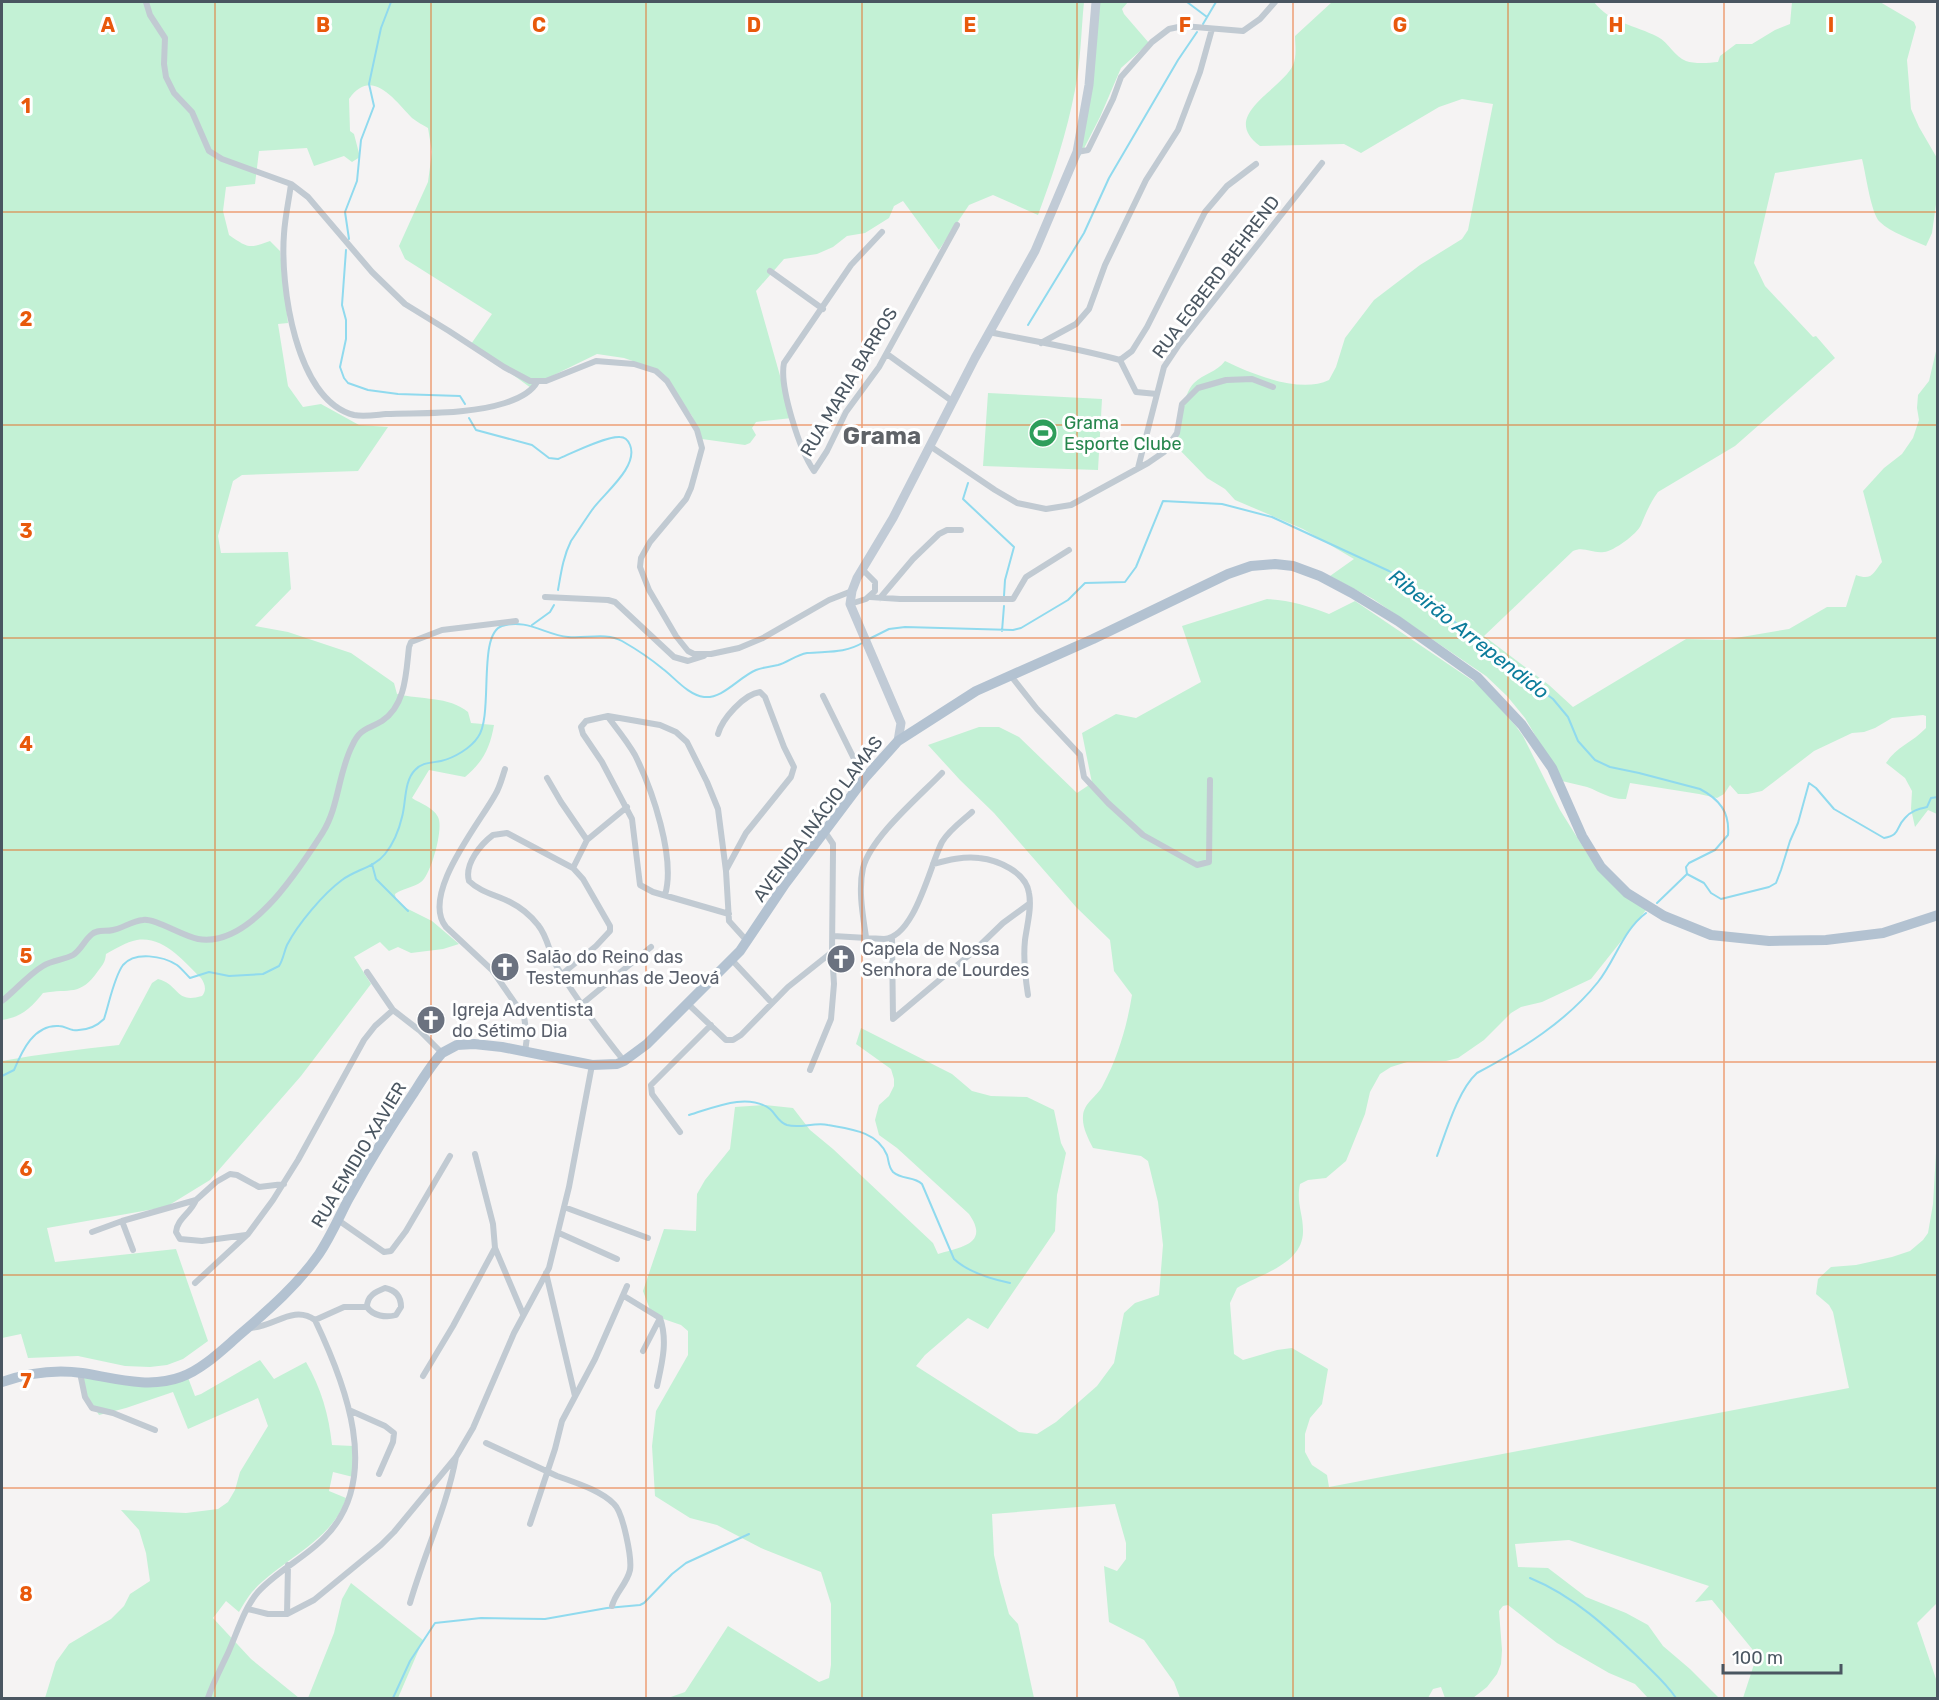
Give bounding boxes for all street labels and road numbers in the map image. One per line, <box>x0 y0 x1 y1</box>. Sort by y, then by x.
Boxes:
street label: RUA EGBERD BEHREND <box>1148 191 1284 363</box>
street label: RUA MARIA BARROS <box>796 303 902 461</box>
street label: AVENIDA INÁCIO LAMAS <box>748 732 888 906</box>
street label: RUA EMIDIO XAVIER <box>307 1078 411 1232</box>

